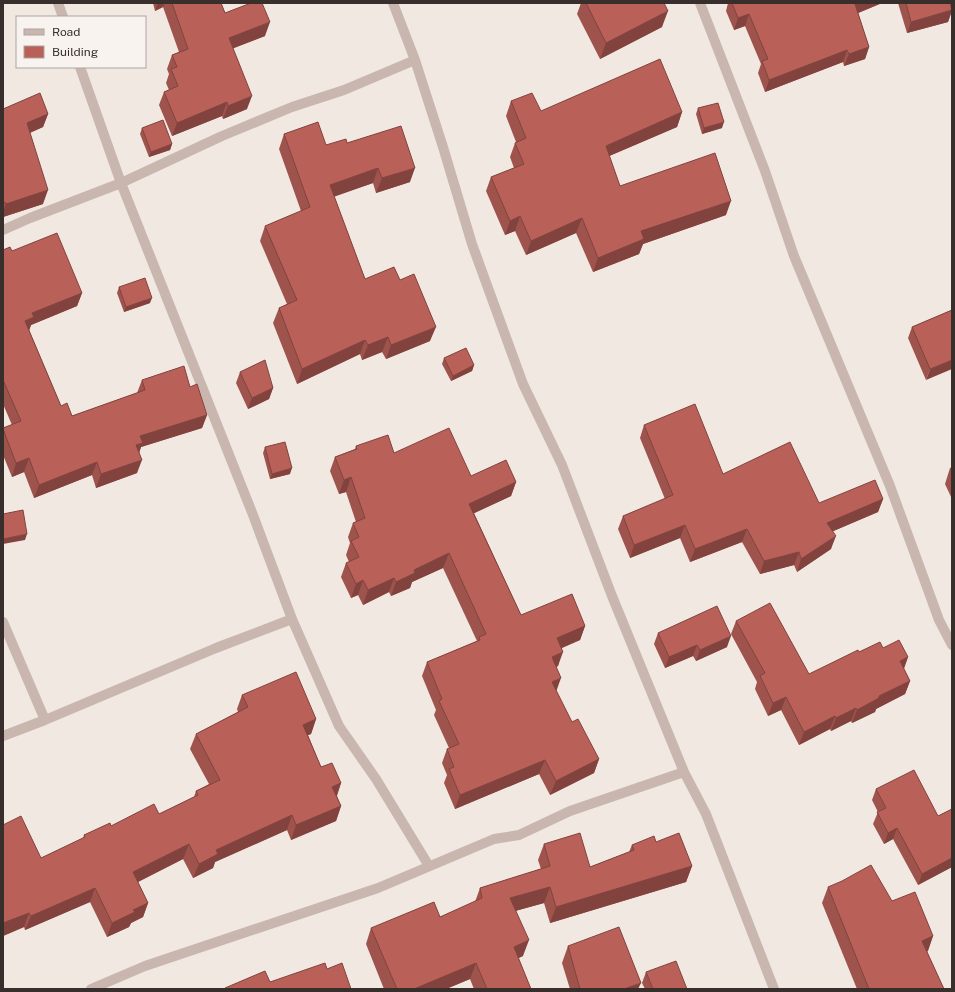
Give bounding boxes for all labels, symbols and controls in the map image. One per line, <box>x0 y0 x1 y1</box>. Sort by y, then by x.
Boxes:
legend <box>16 16 146 68</box>
text: Road <box>52 25 80 39</box>
text: Building <box>52 45 98 59</box>

